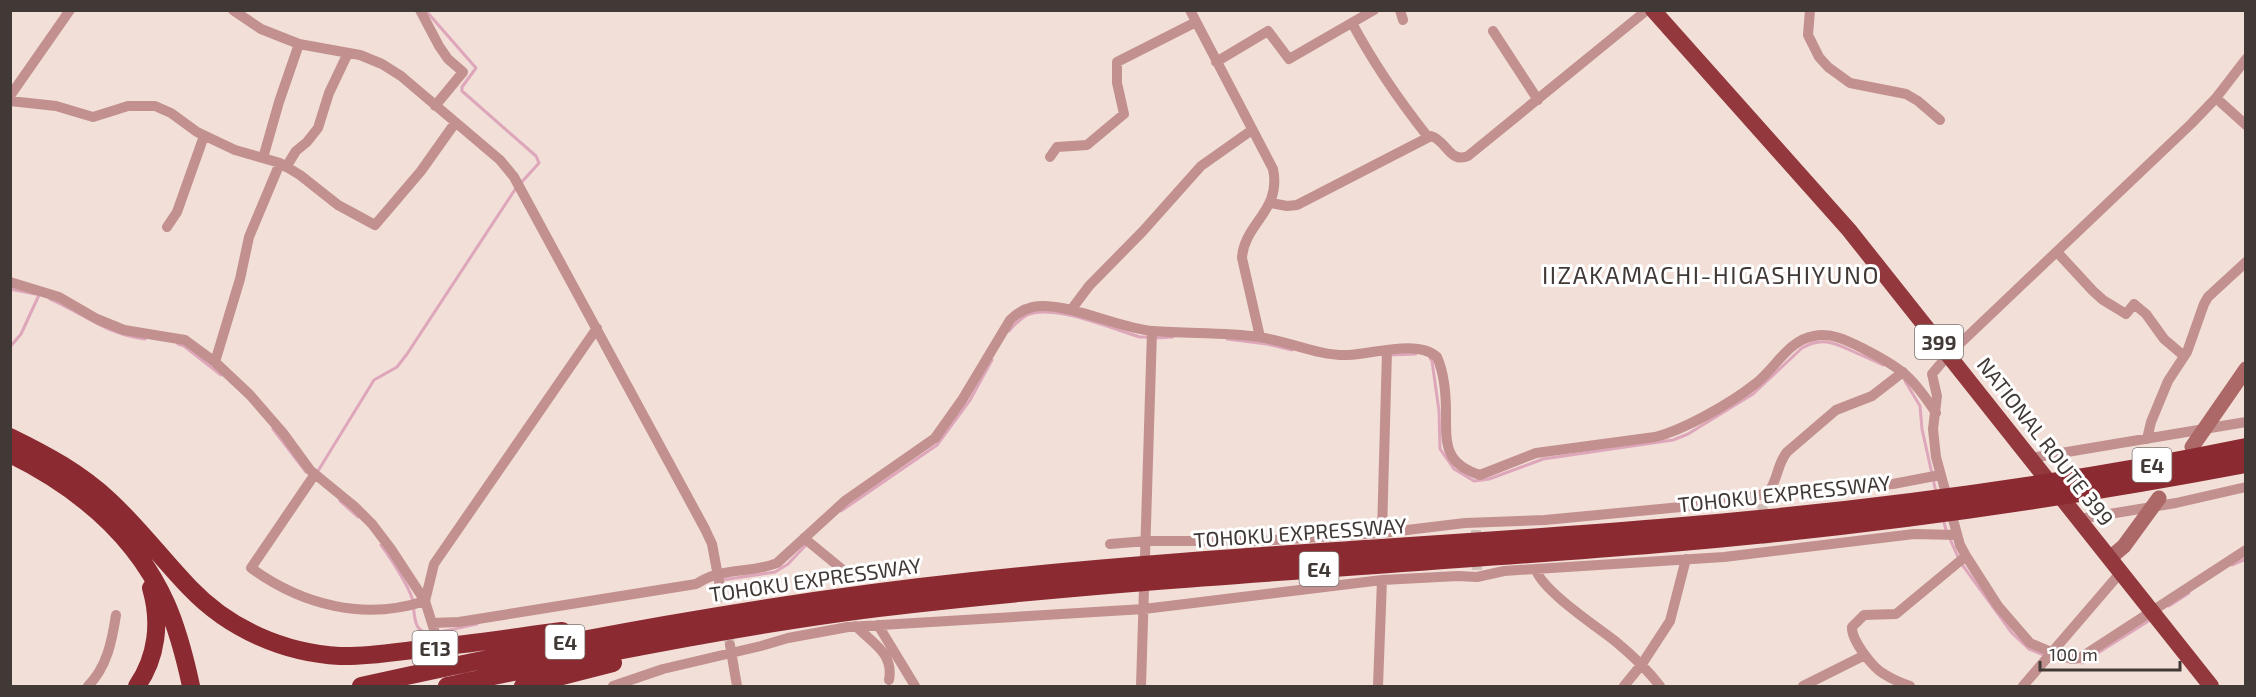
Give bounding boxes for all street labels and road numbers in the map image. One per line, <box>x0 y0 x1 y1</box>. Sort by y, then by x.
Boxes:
road number: 399 <box>1915 325 1963 359</box>
street label: NATIONAL ROUTE 399 <box>1973 352 2119 530</box>
road number: E4 <box>2132 448 2172 482</box>
street label: TOHOKU EXPRESSWAY <box>1676 469 1892 517</box>
street label: TOHOKU EXPRESSWAY <box>1193 512 1407 552</box>
street label: TOHOKU EXPRESSWAY <box>707 552 923 606</box>
road number: E4 <box>1300 552 1338 586</box>
road number: E4 <box>546 625 584 659</box>
road number: E13 <box>412 631 458 665</box>

